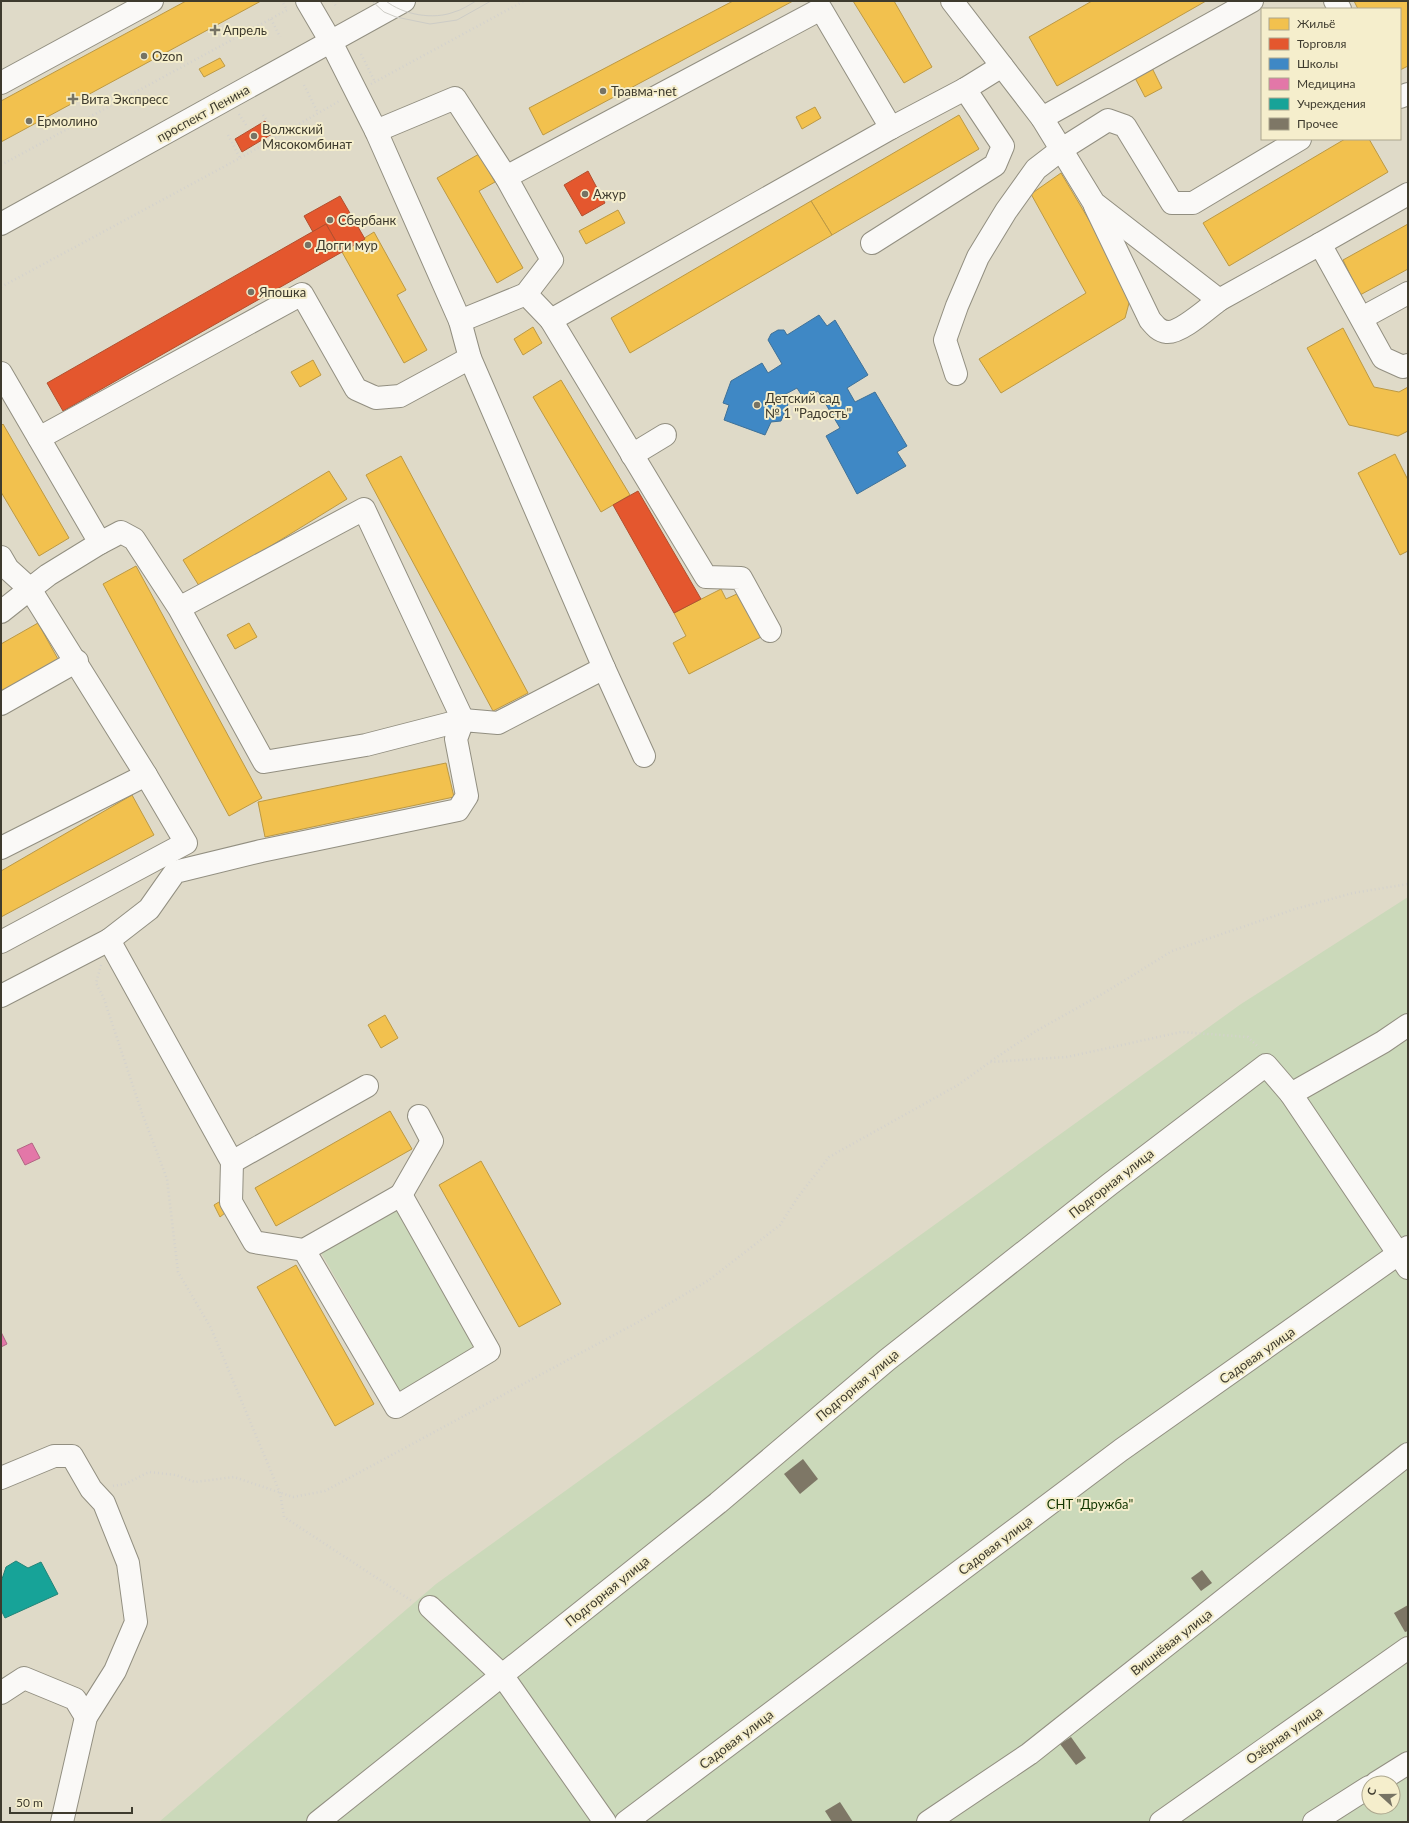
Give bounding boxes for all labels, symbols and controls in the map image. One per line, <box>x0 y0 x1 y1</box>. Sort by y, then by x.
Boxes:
legend <box>1261 8 1401 140</box>
text: Жильё <box>1297 16 1335 31</box>
place label: Апрель <box>223 22 267 38</box>
marker: Апрель <box>210 25 220 35</box>
text: Торговля <box>1297 36 1347 51</box>
place label: Ozon <box>152 48 183 64</box>
marker: Ozon <box>139 51 149 61</box>
text: Школы <box>1297 56 1338 71</box>
text: Медицина <box>1297 76 1355 91</box>
street label: проспект Ленина <box>154 81 252 145</box>
place label: Травма-net <box>611 83 677 99</box>
marker: Травма-net <box>598 86 608 96</box>
place label: Вита Экспресс <box>81 91 168 107</box>
marker: Вита Экспресс <box>68 94 78 104</box>
text: Учреждения <box>1297 96 1366 111</box>
place label: Ермолино <box>37 113 98 129</box>
marker: Ермолино <box>24 116 34 126</box>
text: Прочее <box>1297 116 1338 131</box>
place label: Волжский Мясокомбинат <box>262 121 352 152</box>
marker: Волжский Мясокомбинат <box>249 131 259 141</box>
place label: Ажур <box>593 186 626 202</box>
marker: Ажур <box>580 189 590 199</box>
place label: Сбербанк <box>338 212 397 228</box>
marker: Сбербанк <box>325 215 335 225</box>
place label: Догги мур <box>316 237 378 253</box>
marker: Догги мур <box>303 240 313 250</box>
place label: Япошка <box>258 284 306 300</box>
marker: Япошка <box>246 287 256 297</box>
place label: Детский сад № 1 "Радость" <box>765 390 851 421</box>
marker: Детский сад № 1 "Радость" <box>752 400 762 410</box>
street label: Подгорная улица <box>1065 1145 1157 1221</box>
street label: Садовая улица <box>1216 1323 1298 1387</box>
street label: Подгорная улица <box>812 1346 902 1424</box>
park label: СНТ "Дружба" <box>1047 1496 1133 1512</box>
street label: Садовая улица <box>955 1512 1035 1578</box>
street label: Подгорная улица <box>562 1552 652 1630</box>
street label: Вишнёвая улица <box>1127 1605 1215 1679</box>
street label: Озёрная улица <box>1243 1703 1325 1767</box>
street label: Садовая улица <box>696 1706 776 1772</box>
north arrow <box>1361 1775 1401 1815</box>
text: С <box>1364 1785 1379 1797</box>
scale bar <box>10 1789 132 1815</box>
text: 50 m <box>16 1795 43 1810</box>

